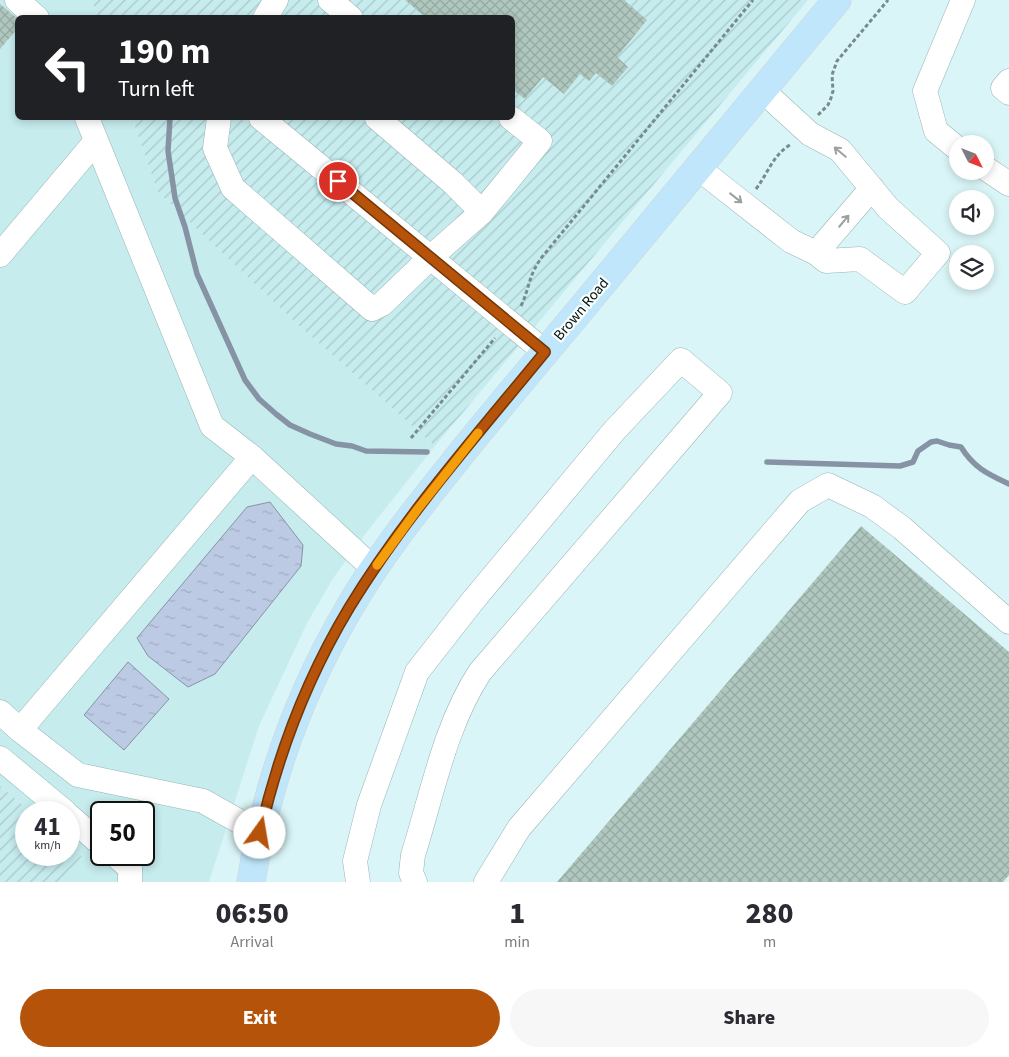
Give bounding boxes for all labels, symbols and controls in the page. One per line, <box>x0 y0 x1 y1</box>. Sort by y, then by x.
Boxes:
text: 190 m <box>118 27 210 77</box>
icon: left <box>35 35 100 100</box>
text: Turn left <box>118 73 194 105</box>
north arrow <box>949 135 994 180</box>
map controls <box>949 135 994 290</box>
one-way arrow <box>833 146 846 158</box>
pin <box>317 160 359 202</box>
icon: arrive <box>324 167 352 195</box>
button: sound <box>949 190 994 235</box>
one-way arrow <box>729 193 742 204</box>
one-way arrow <box>838 215 849 228</box>
button: layers <box>949 245 994 290</box>
street label: Brown Road <box>549 273 614 345</box>
speed limit sign: 50 <box>90 801 155 866</box>
position arrow <box>233 806 285 858</box>
text: 41 <box>34 809 61 845</box>
text: km/h <box>34 837 61 854</box>
text: 06:50 <box>215 892 289 935</box>
text: 1 <box>509 892 525 935</box>
text: 280 <box>746 892 794 935</box>
text: Arrival <box>231 931 274 953</box>
text: min <box>504 931 530 953</box>
text: m <box>763 931 776 953</box>
button: Exit <box>20 989 500 1047</box>
button: Share <box>510 989 989 1047</box>

